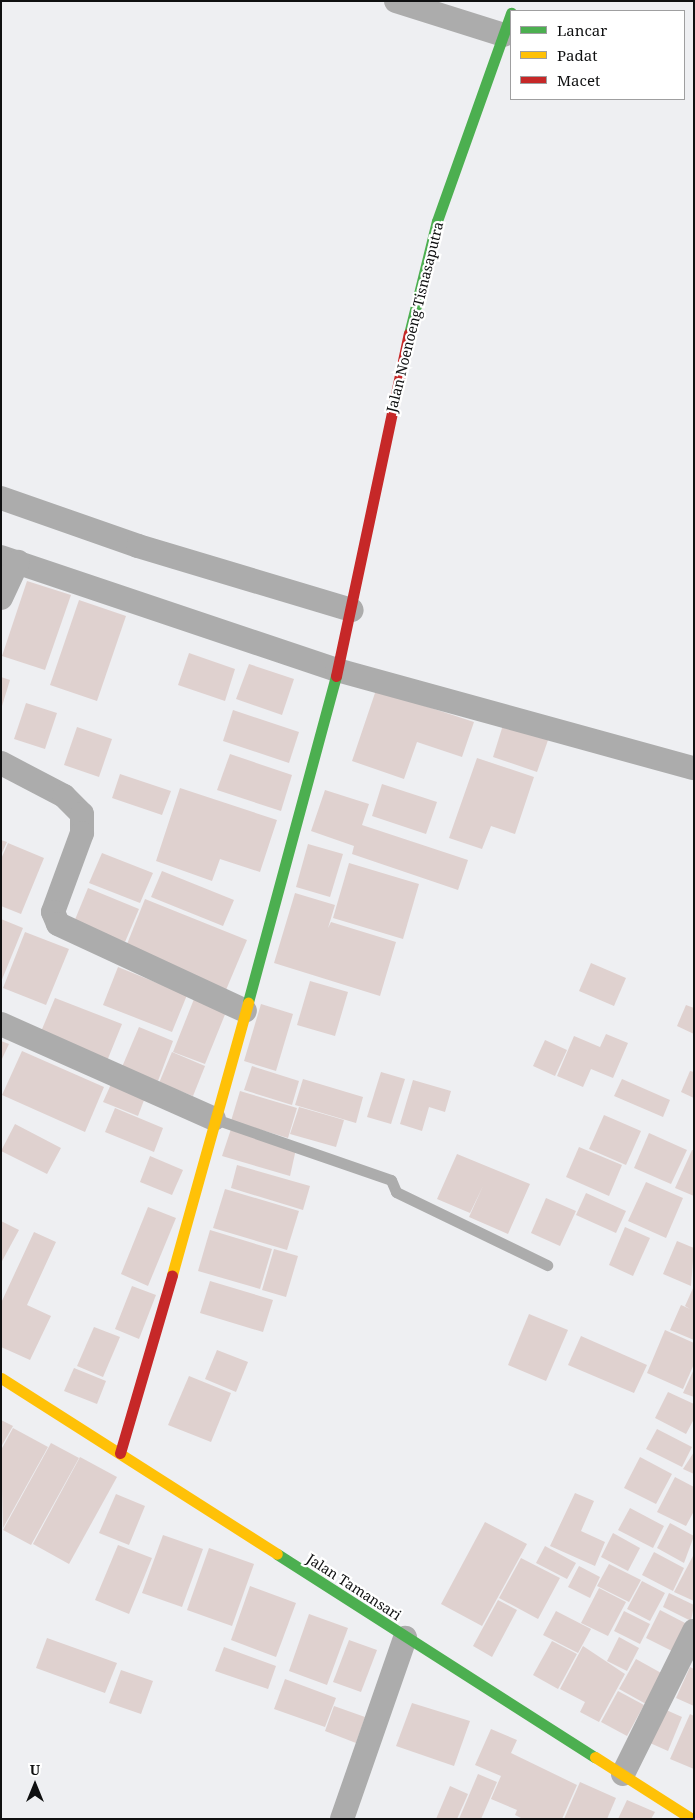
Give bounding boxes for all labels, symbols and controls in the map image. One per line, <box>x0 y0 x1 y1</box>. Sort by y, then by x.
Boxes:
legend <box>510 10 685 100</box>
text: Lancar <box>557 20 607 40</box>
text: Padat <box>557 45 597 65</box>
text: Macet <box>557 70 600 90</box>
street label: Jalan Noenoeng Tisnasaputra <box>383 220 447 414</box>
street label: Jalan Tamansari <box>304 1550 404 1624</box>
north arrow <box>10 1760 60 1810</box>
text: U <box>30 1760 40 1779</box>

